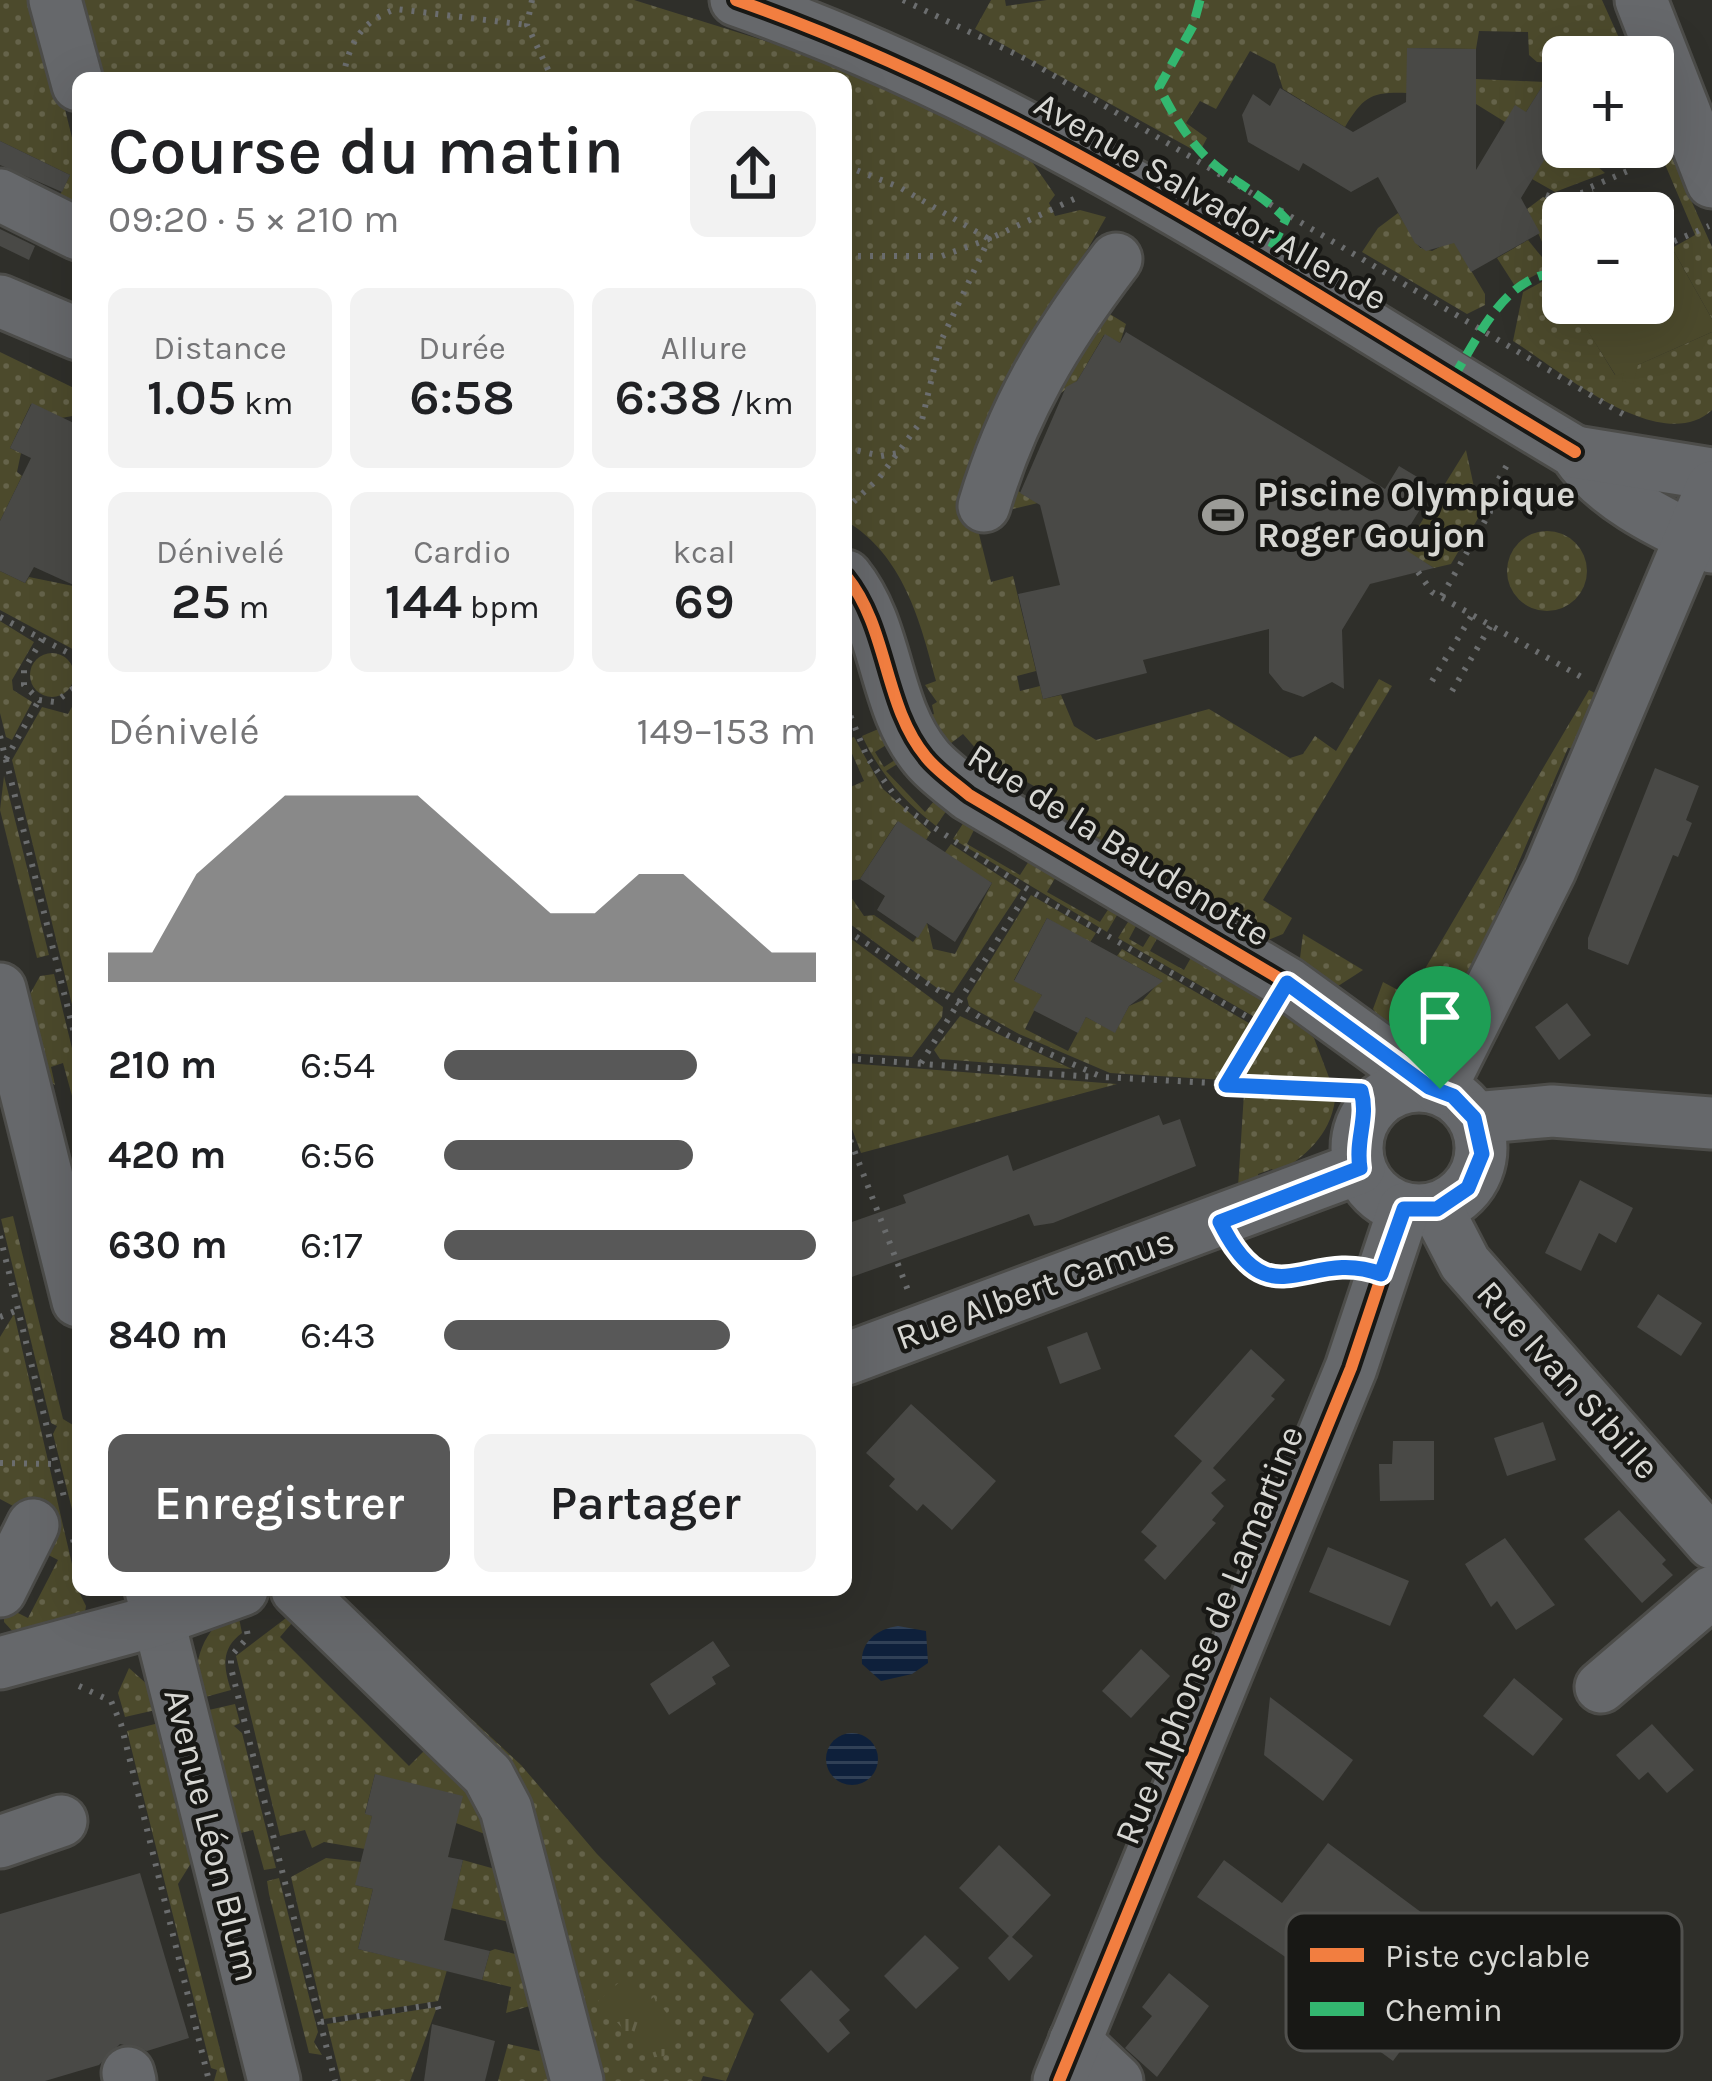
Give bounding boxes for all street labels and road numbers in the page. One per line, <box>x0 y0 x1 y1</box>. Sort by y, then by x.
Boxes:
street label: Avenue Salvador Allende <box>1027 83 1395 319</box>
street label: Rue de la Baudenotte <box>960 735 1278 955</box>
street label: Rue Albert Camus <box>890 1219 1180 1359</box>
street label: Rue Ivan Sibille <box>1468 1272 1668 1488</box>
street label: Rue Alphonse de Lamartine <box>1106 1420 1312 1850</box>
street label: Avenue Léon Blum <box>155 1684 269 1986</box>

